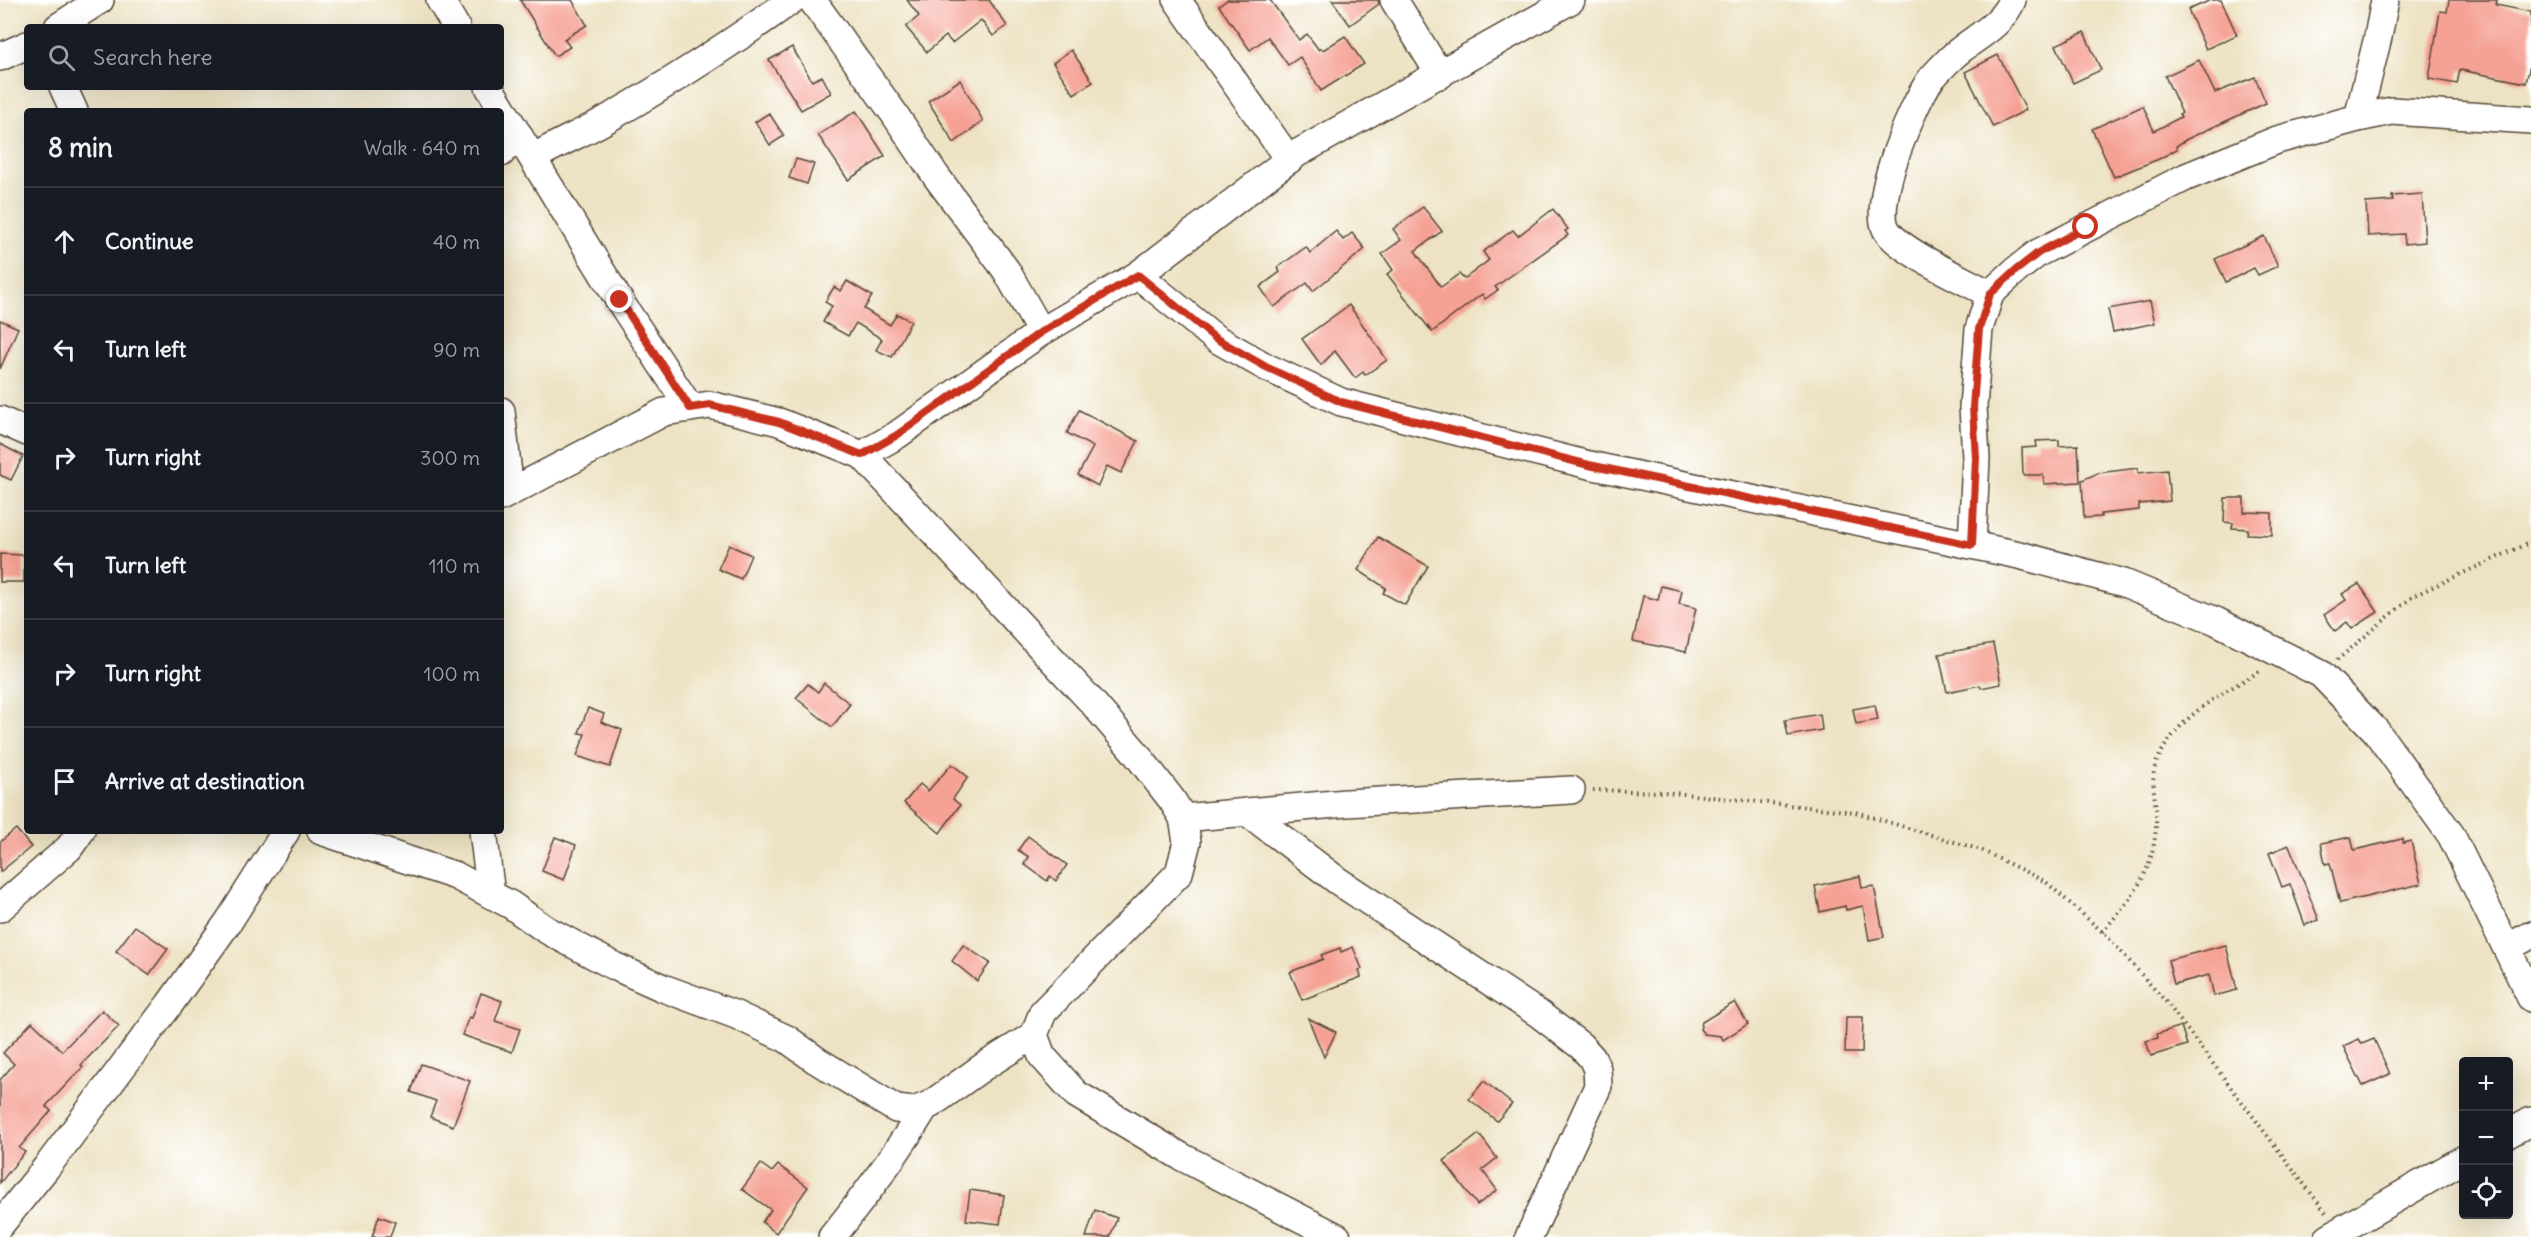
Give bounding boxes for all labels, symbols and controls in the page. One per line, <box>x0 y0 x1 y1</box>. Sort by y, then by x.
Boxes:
search box <box>24 24 504 90</box>
icon: search <box>45 41 78 74</box>
text: Search here <box>93 43 212 71</box>
text: 8 min <box>48 131 113 164</box>
text: Walk · 640 m <box>364 135 480 160</box>
route start <box>2072 213 2098 239</box>
icon: ahead <box>48 225 81 258</box>
text: Continue <box>105 227 194 255</box>
text: 40 m <box>433 229 480 254</box>
route end <box>606 286 632 312</box>
icon: left <box>48 333 81 366</box>
text: Turn left <box>105 335 186 363</box>
text: 90 m <box>433 337 480 362</box>
icon: right <box>48 441 81 474</box>
text: Turn right <box>105 443 201 471</box>
text: 300 m <box>420 445 480 470</box>
icon: left <box>48 549 81 582</box>
text: Turn left <box>105 551 186 579</box>
text: 110 m <box>429 553 480 578</box>
icon: right <box>48 657 81 690</box>
text: Turn right <box>105 659 201 687</box>
text: 100 m <box>423 661 480 686</box>
icon: arrive <box>48 765 81 798</box>
text: Arrive at destination <box>105 767 305 795</box>
map controls <box>2459 1057 2513 1219</box>
button: + <box>2459 1057 2513 1111</box>
button: − <box>2459 1111 2513 1165</box>
button: locate <box>2459 1165 2513 1219</box>

